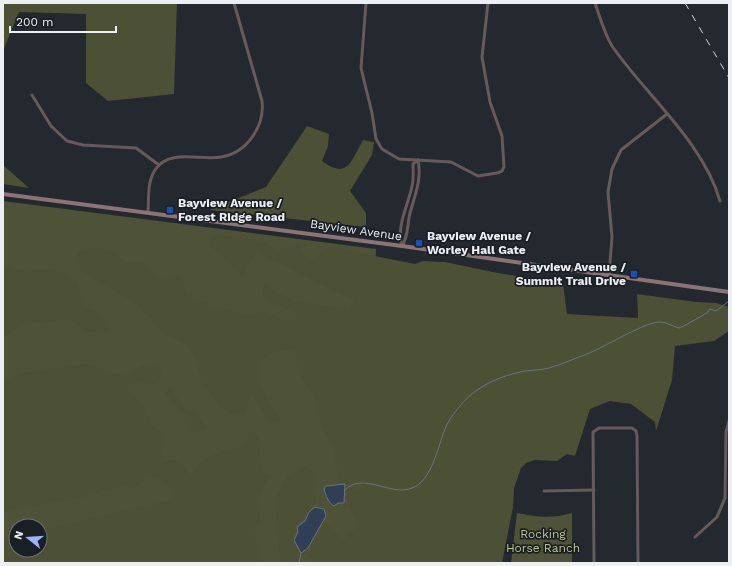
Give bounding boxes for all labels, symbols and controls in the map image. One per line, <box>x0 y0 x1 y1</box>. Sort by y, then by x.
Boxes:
scale bar <box>10 8 116 34</box>
text: 200 m <box>16 15 53 29</box>
place label: Bayview Avenue / Forest Ridge Road <box>178 196 285 224</box>
marker: Bayview Avenue / Forest Ridge Road <box>165 205 175 215</box>
street label: Bayview Avenue <box>309 217 403 243</box>
place label: Bayview Avenue / Worley Hall Gate <box>427 229 532 257</box>
marker: Bayview Avenue / Worley Hall Gate <box>414 238 424 248</box>
place label: Bayview Avenue / Summit Trail Drive <box>516 260 626 288</box>
marker: Bayview Avenue / Summit Trail Drive <box>629 269 639 279</box>
north arrow <box>8 518 48 558</box>
park label: Rocking Horse Ranch <box>506 527 580 555</box>
text: N <box>12 529 26 541</box>

